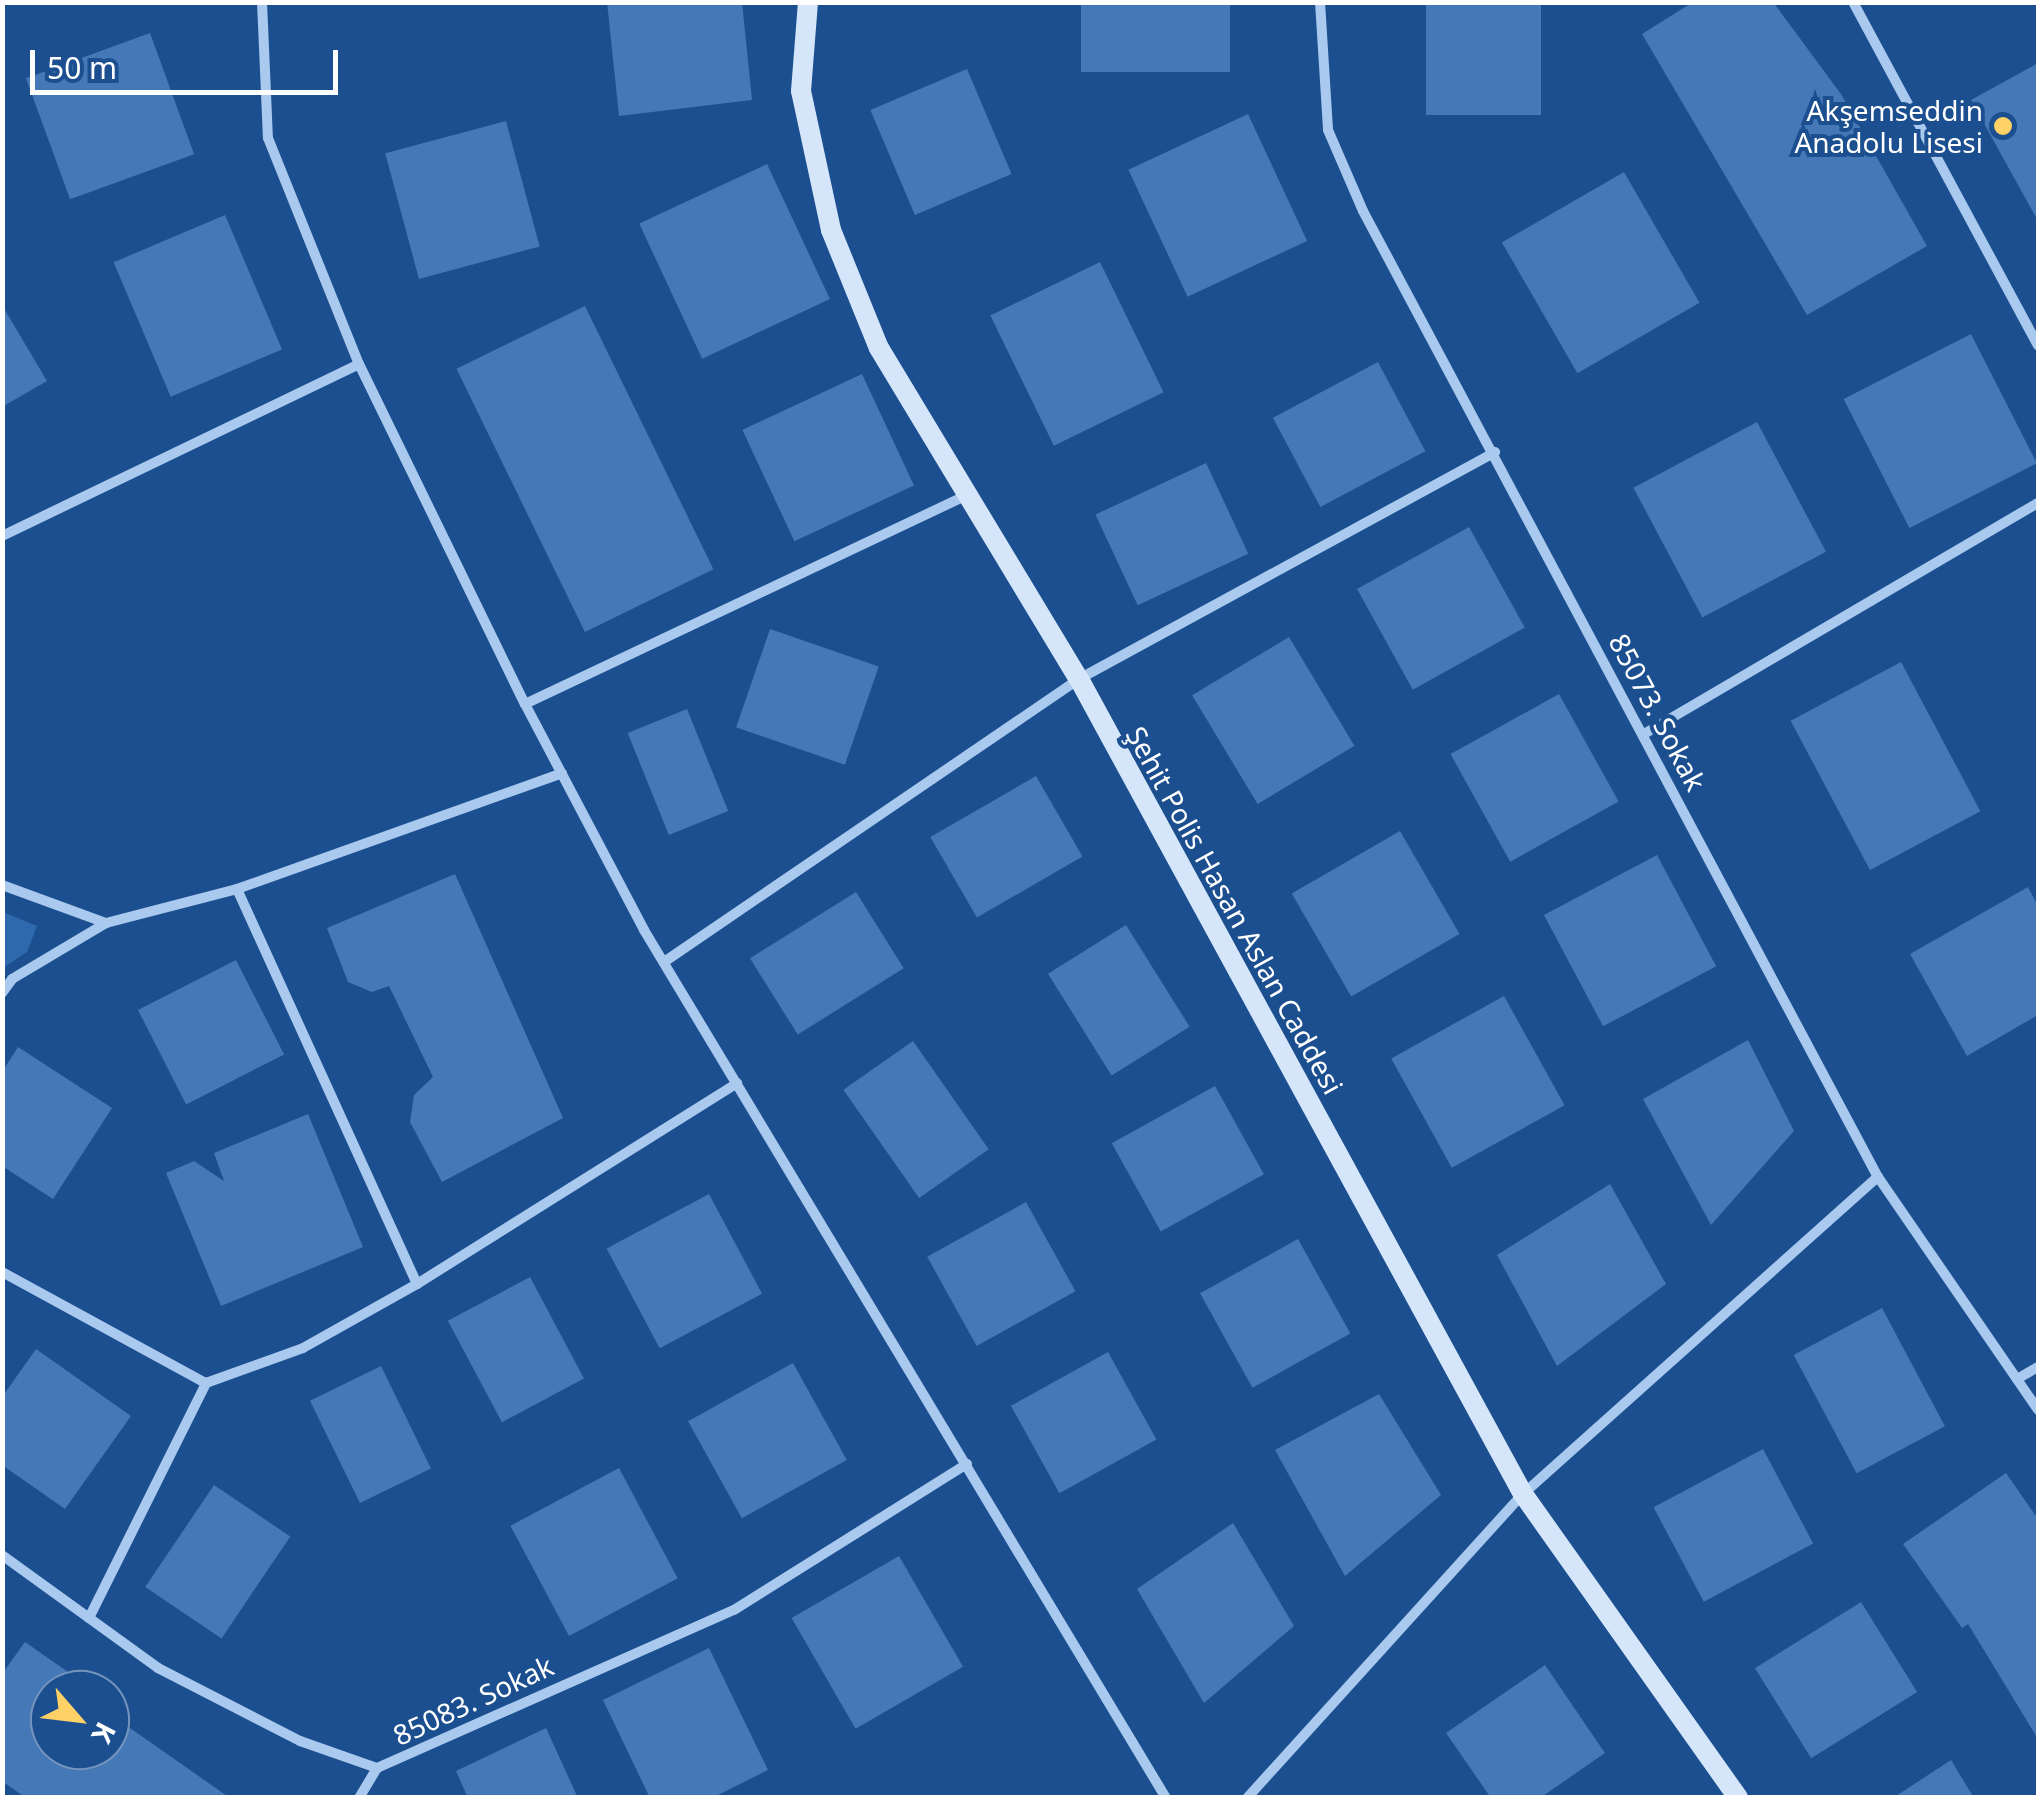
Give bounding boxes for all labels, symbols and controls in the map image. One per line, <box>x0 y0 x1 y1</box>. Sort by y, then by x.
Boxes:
scale bar <box>35 30 342 92</box>
text: 50 m <box>47 47 117 88</box>
place label: Akşemseddin Anadolu Lisesi <box>1794 93 1983 159</box>
marker: Akşemseddin Anadolu Lisesi <box>1992 115 2014 137</box>
street label: 85073. Sokak <box>1603 628 1713 796</box>
street label: Şehit Polis Hasan Aslan Caddesi <box>1120 720 1350 1100</box>
street label: 85083. Sokak <box>388 1648 558 1752</box>
north arrow <box>30 1670 130 1770</box>
text: K <box>84 1716 126 1750</box>

